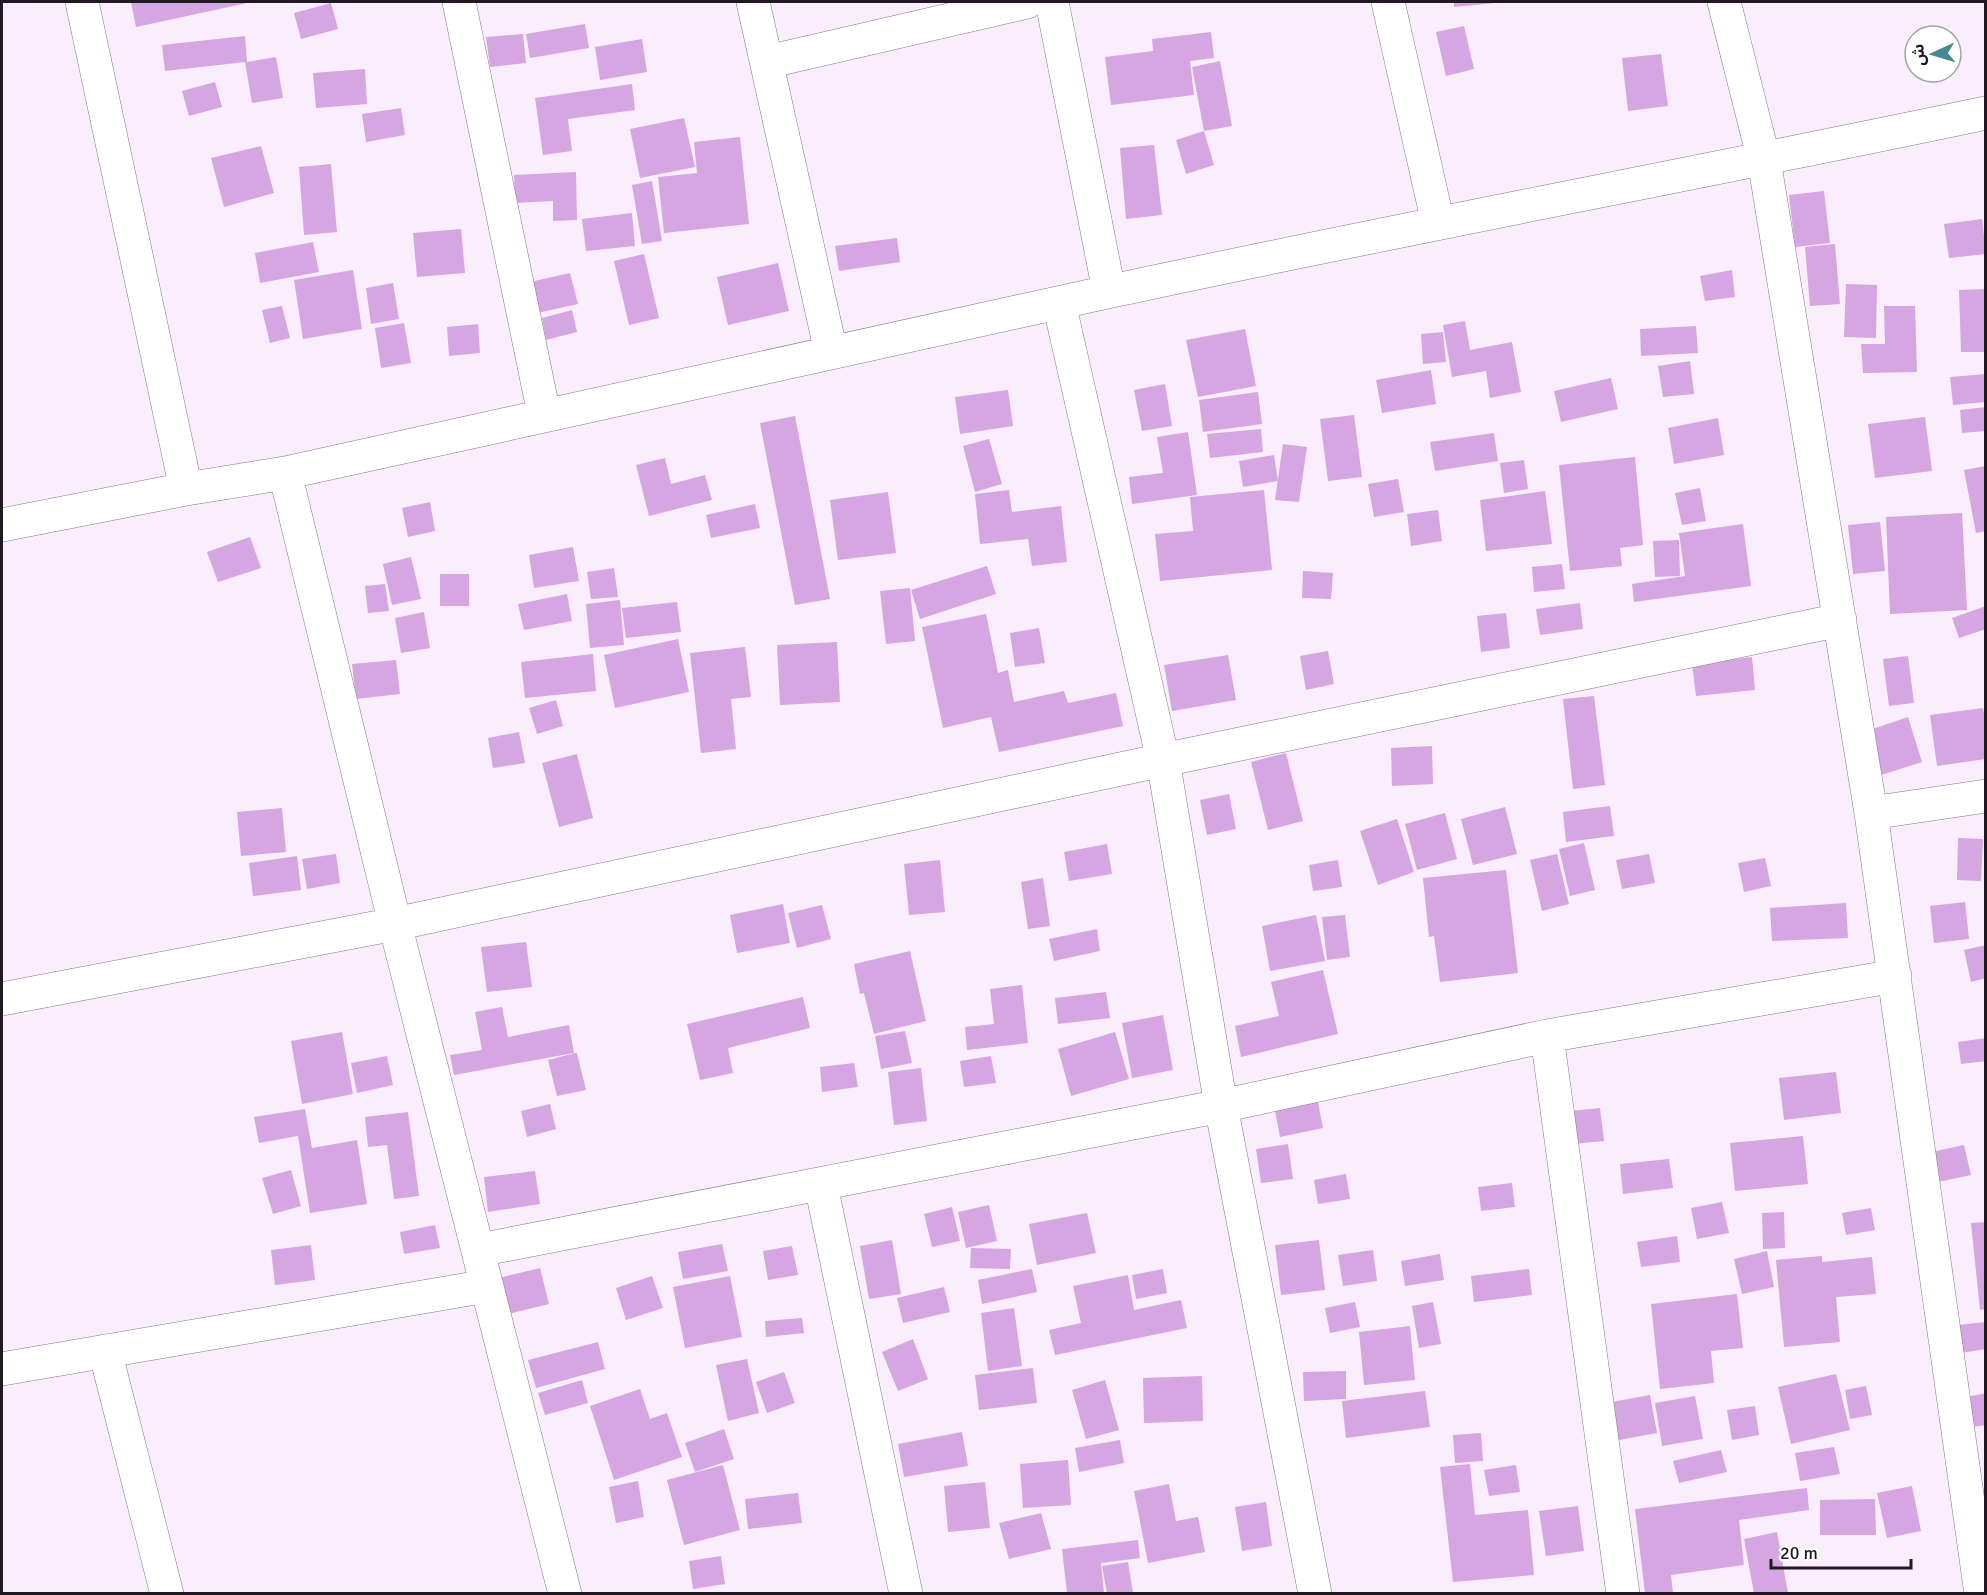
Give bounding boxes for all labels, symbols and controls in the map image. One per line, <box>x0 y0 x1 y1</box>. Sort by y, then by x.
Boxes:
north arrow <box>1903 24 1963 84</box>
text: ش <box>1908 43 1930 67</box>
scale bar <box>1771 1532 1910 1570</box>
text: 20 m <box>1780 1542 1818 1564</box>

